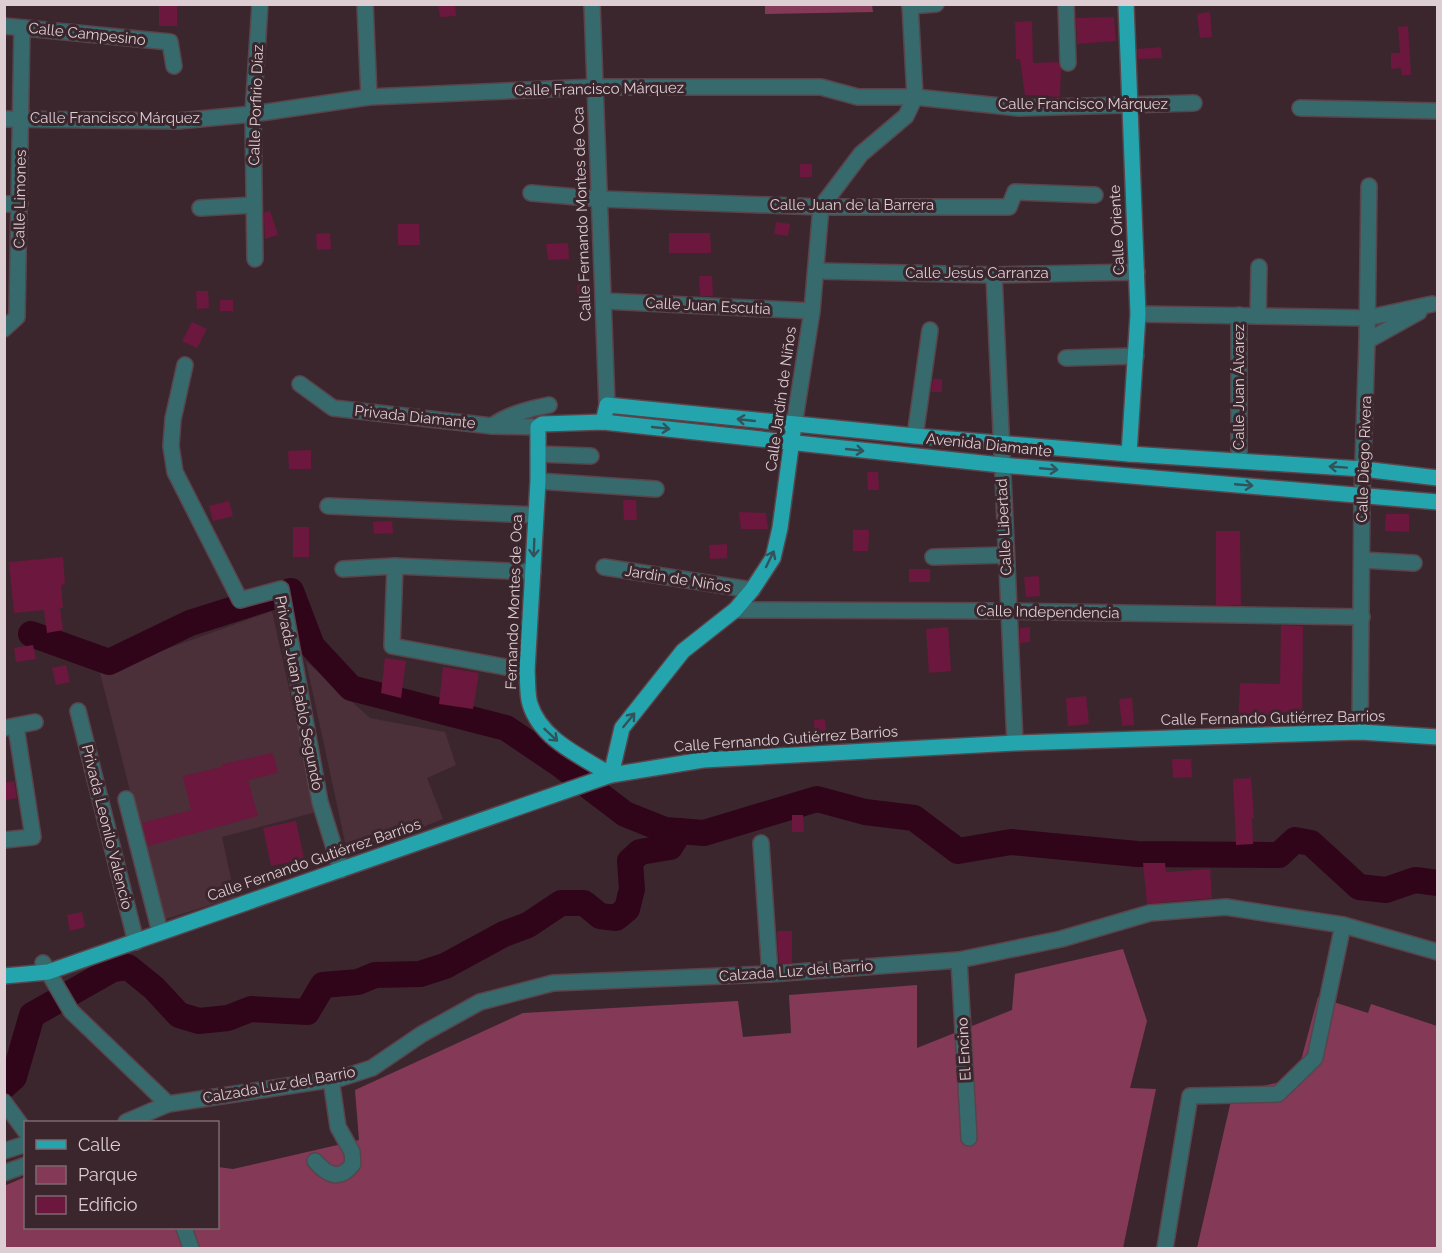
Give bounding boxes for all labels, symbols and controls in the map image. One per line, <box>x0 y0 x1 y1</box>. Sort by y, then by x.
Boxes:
street label: Calle Campesino <box>27 19 147 49</box>
street label: Calle Porfirio Díaz <box>245 44 267 166</box>
street label: Calle Francisco Márquez <box>514 79 684 99</box>
street label: Calle Francisco Márquez <box>998 95 1168 113</box>
street label: Calle Fernando Montes de Oca <box>569 107 595 321</box>
street label: Calle Francisco Márquez <box>30 109 200 127</box>
street label: Calle Limones <box>10 149 30 249</box>
street label: Calle Oriente <box>1106 184 1128 276</box>
street label: Calle Juan de la Barrera <box>770 196 934 214</box>
street label: Calle Jesús Carranza <box>905 264 1049 282</box>
street label: Calle Juan Escutia <box>645 294 771 318</box>
street label: Calle Juan Álvarez <box>1230 324 1248 450</box>
street label: Calle Jardín de Niños <box>762 325 800 473</box>
street label: Calle Diego Rivera <box>1353 395 1375 523</box>
street label: Privada Diamante <box>354 402 477 432</box>
one-way arrow <box>736 414 756 425</box>
one-way arrow <box>651 423 671 434</box>
street label: Avenida Diamante <box>925 429 1053 461</box>
one-way arrow <box>845 444 865 455</box>
one-way arrow <box>1328 462 1348 473</box>
one-way arrow <box>1039 464 1059 475</box>
street label: Calle Libertad <box>992 478 1016 576</box>
one-way arrow <box>1233 480 1253 491</box>
street label: Fernando Montes de Oca <box>502 514 526 690</box>
one-way arrow <box>528 537 539 557</box>
one-way arrow <box>765 551 777 569</box>
street label: Jardin de Niños <box>624 562 732 596</box>
street label: Privada Juan Pablo Segundo <box>271 594 327 792</box>
street label: Calle Independencia <box>976 602 1120 622</box>
street label: Calle Fernando Gutiérrez Barrios <box>1161 707 1385 729</box>
one-way arrow <box>622 712 635 728</box>
street label: Calle Fernando Gutiérrez Barrios <box>673 722 899 756</box>
one-way arrow <box>544 728 559 742</box>
street label: Privada Leonilo Valencio <box>78 743 136 911</box>
street label: Calle Fernando Gutiérrez Barrios <box>205 815 423 905</box>
street label: Calzada Luz del Barrio <box>718 957 874 985</box>
street label: El Encino <box>953 1017 975 1081</box>
street label: Calzada Luz del Barrio <box>201 1063 357 1107</box>
legend <box>24 1121 219 1229</box>
text: Calle <box>78 1134 121 1155</box>
text: Parque <box>78 1164 138 1185</box>
text: Edificio <box>78 1194 138 1215</box>

